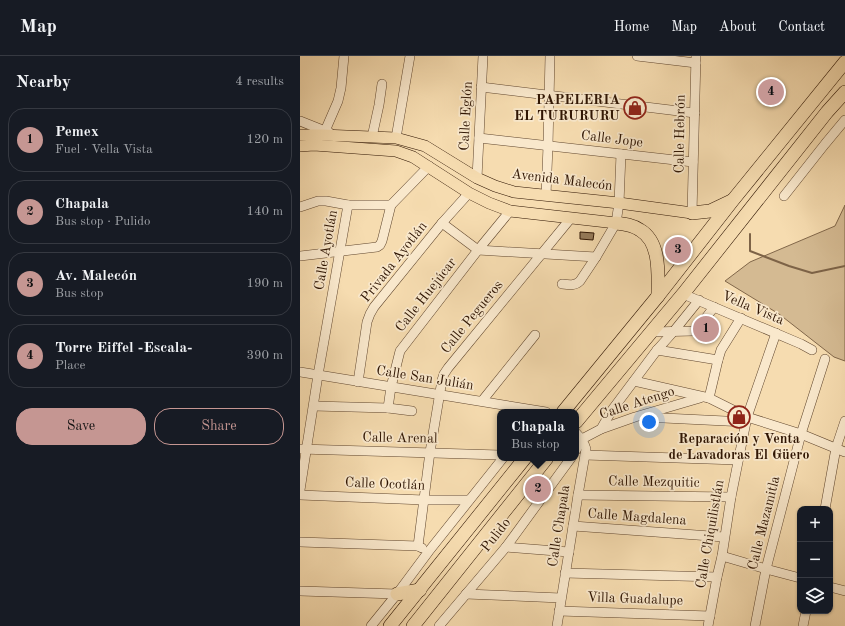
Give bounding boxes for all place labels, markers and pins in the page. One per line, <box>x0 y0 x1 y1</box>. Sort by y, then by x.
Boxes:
pin: 4 <box>758 77 784 107</box>
place label: PAPELERIA EL TURURURU <box>514 93 620 123</box>
shop icon: PAPELERIA EL TURURURU <box>622 95 648 121</box>
pin: 3 <box>665 235 691 265</box>
pin: 1 <box>693 314 719 344</box>
shop icon: Reparación y Venta de Lavadoras El Güero <box>726 404 752 430</box>
place label: Reparación y Venta de Lavadoras El Güero <box>669 432 809 462</box>
pin: 2 <box>525 474 551 504</box>

